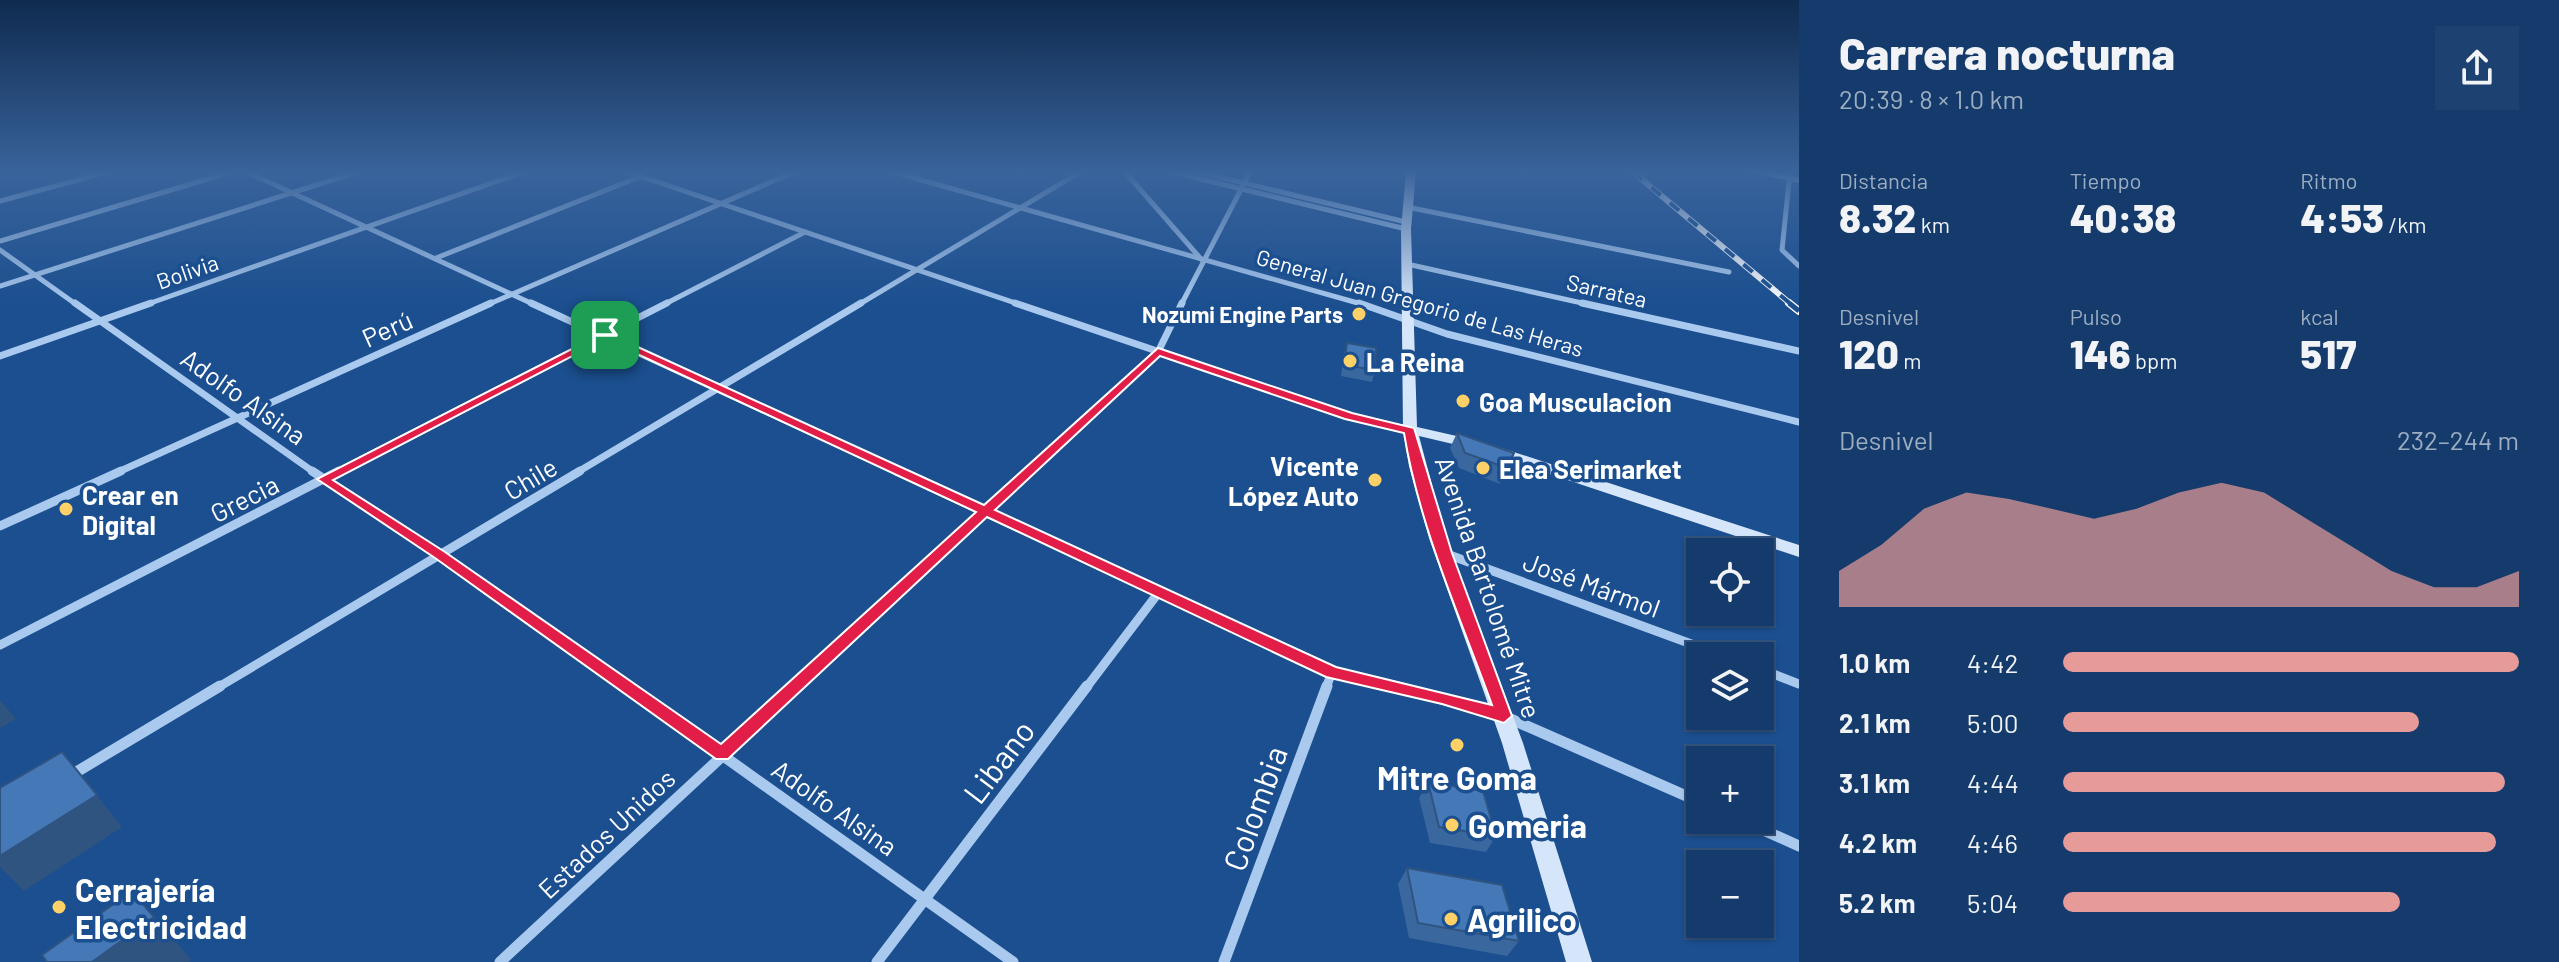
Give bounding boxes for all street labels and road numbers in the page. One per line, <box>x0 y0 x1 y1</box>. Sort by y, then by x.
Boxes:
street label: General Juan Gregorio de Las Heras <box>1254 243 1586 361</box>
street label: Bolivia <box>153 248 221 294</box>
street label: Sarratea <box>1564 268 1650 312</box>
street label: Perú <box>357 303 417 353</box>
street label: Adolfo Alsina <box>176 342 312 450</box>
street label: Chile <box>498 450 562 506</box>
street label: Avenida Bartolomé Mitre <box>1430 452 1548 722</box>
street label: Grecia <box>205 468 283 528</box>
street label: José Mármol <box>1519 545 1665 623</box>
street label: Libano <box>954 712 1042 810</box>
street label: Colombia <box>1214 740 1294 876</box>
street label: Adolfo Alsina <box>767 753 903 861</box>
street label: Estados Unidos <box>531 762 681 904</box>

